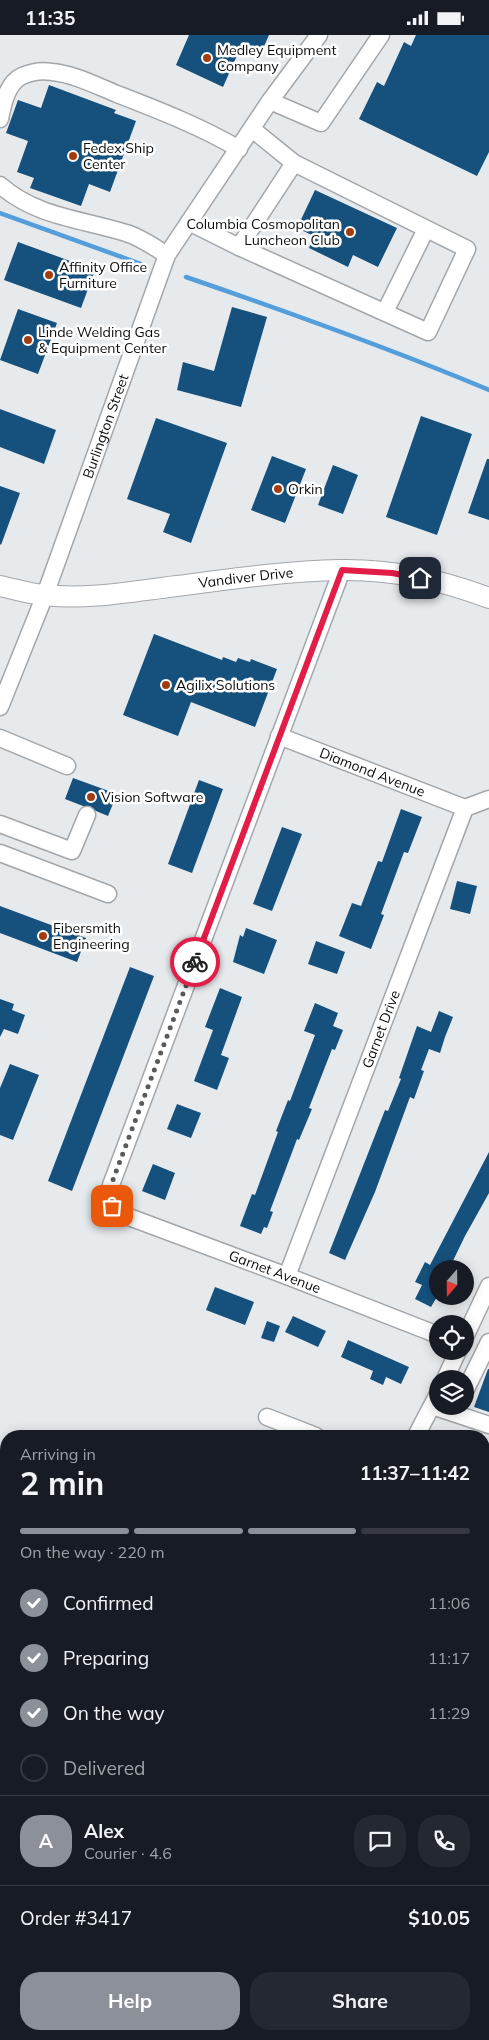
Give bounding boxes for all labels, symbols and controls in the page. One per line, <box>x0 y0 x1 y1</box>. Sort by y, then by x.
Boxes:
text: 11:35 <box>25 6 75 30</box>
place label: Medley Equipment Company <box>217 41 336 75</box>
marker: Medley Equipment Company <box>201 52 213 64</box>
place label: Fedex Ship Center <box>83 139 154 173</box>
marker: Fedex Ship Center <box>67 150 79 162</box>
place label: Columbia Cosmopolitan Luncheon Club <box>187 215 340 249</box>
marker: Columbia Cosmopolitan Luncheon Club <box>344 226 356 238</box>
place label: Affinity Office Furniture <box>59 258 147 292</box>
marker: Affinity Office Furniture <box>43 269 55 281</box>
place label: Linde Welding Gas & Equipment Center <box>38 323 167 357</box>
marker: Linde Welding Gas & Equipment Center <box>22 334 34 346</box>
street label: Burlington Street <box>79 372 133 481</box>
place label: Orkin <box>288 480 323 498</box>
marker: Orkin <box>272 483 284 495</box>
pin <box>399 557 441 599</box>
street label: Vandiver Drive <box>198 563 294 592</box>
icon: home <box>406 564 434 592</box>
place label: Agilix Solutions <box>176 676 275 694</box>
marker: Agilix Solutions <box>160 679 172 691</box>
street label: Diamond Avenue <box>317 744 428 801</box>
place label: Vision Software <box>101 788 203 806</box>
marker: Vision Software <box>85 791 97 803</box>
place label: Fibersmith Engineering <box>53 919 130 953</box>
marker: Fibersmith Engineering <box>37 930 49 942</box>
courier <box>170 937 220 987</box>
icon: bike <box>181 948 209 976</box>
street label: Garnet Drive <box>358 988 404 1071</box>
pin <box>91 1185 133 1227</box>
icon: bag <box>98 1192 126 1220</box>
street label: Garnet Avenue <box>226 1246 323 1297</box>
north arrow <box>429 1260 474 1305</box>
map controls <box>429 1260 474 1415</box>
button: locate <box>429 1315 474 1360</box>
button: layers <box>429 1370 474 1415</box>
text: Arriving in <box>20 1444 96 1464</box>
text: 11:37–11:42 <box>360 1461 470 1485</box>
text: 2 min <box>20 1463 104 1503</box>
text: On the way · 220 m <box>20 1542 165 1562</box>
icon: check <box>20 1589 48 1617</box>
text: Confirmed <box>63 1591 154 1615</box>
text: 11:06 <box>428 1593 470 1613</box>
icon: check <box>20 1644 48 1672</box>
text: Preparing <box>63 1646 149 1670</box>
text: 11:17 <box>428 1648 470 1668</box>
icon: check <box>20 1699 48 1727</box>
text: On the way <box>63 1701 165 1725</box>
text: 11:29 <box>428 1703 470 1723</box>
text: Delivered <box>63 1756 145 1780</box>
button: chat <box>354 1815 406 1867</box>
button: phone <box>418 1815 470 1867</box>
text: Alex <box>84 1819 124 1843</box>
text: A <box>39 1829 53 1853</box>
text: Courier · 4.6 <box>84 1843 172 1863</box>
text: Order #3417 <box>20 1906 132 1930</box>
text: $10.05 <box>408 1906 470 1930</box>
button: Help <box>20 1972 240 2030</box>
button: Share <box>250 1972 470 2030</box>

